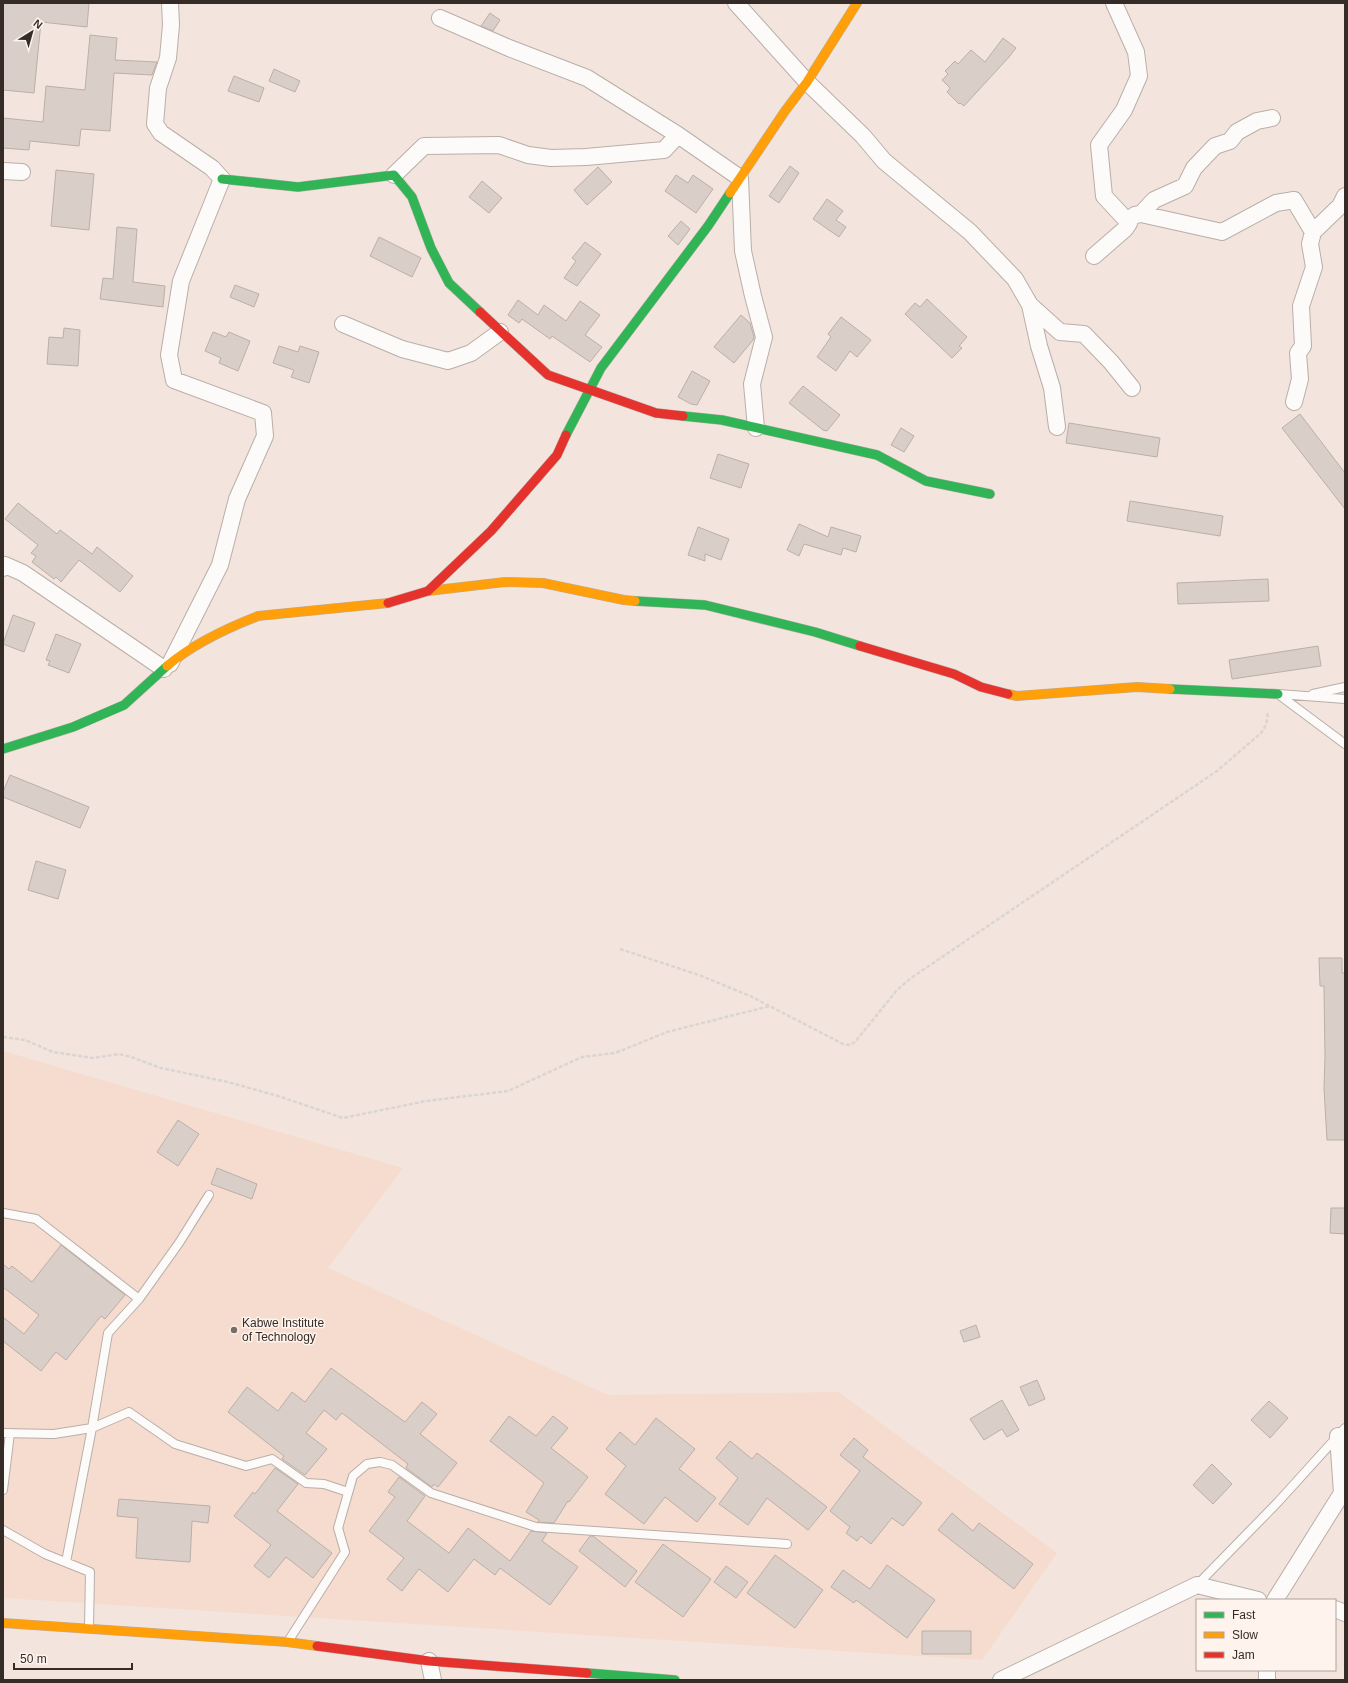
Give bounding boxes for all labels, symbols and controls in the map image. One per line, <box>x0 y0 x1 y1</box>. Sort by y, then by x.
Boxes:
north arrow <box>12 12 52 52</box>
text: N <box>31 17 45 31</box>
place label: Kabwe Institute of Technology <box>242 1316 324 1344</box>
marker: Kabwe Institute of Technology <box>229 1325 239 1335</box>
legend <box>1196 1599 1336 1671</box>
text: Fast <box>1232 1608 1256 1622</box>
text: Slow <box>1232 1628 1258 1642</box>
scale bar <box>14 1645 132 1671</box>
text: Jam <box>1232 1648 1255 1662</box>
text: 50 m <box>20 1652 47 1666</box>

